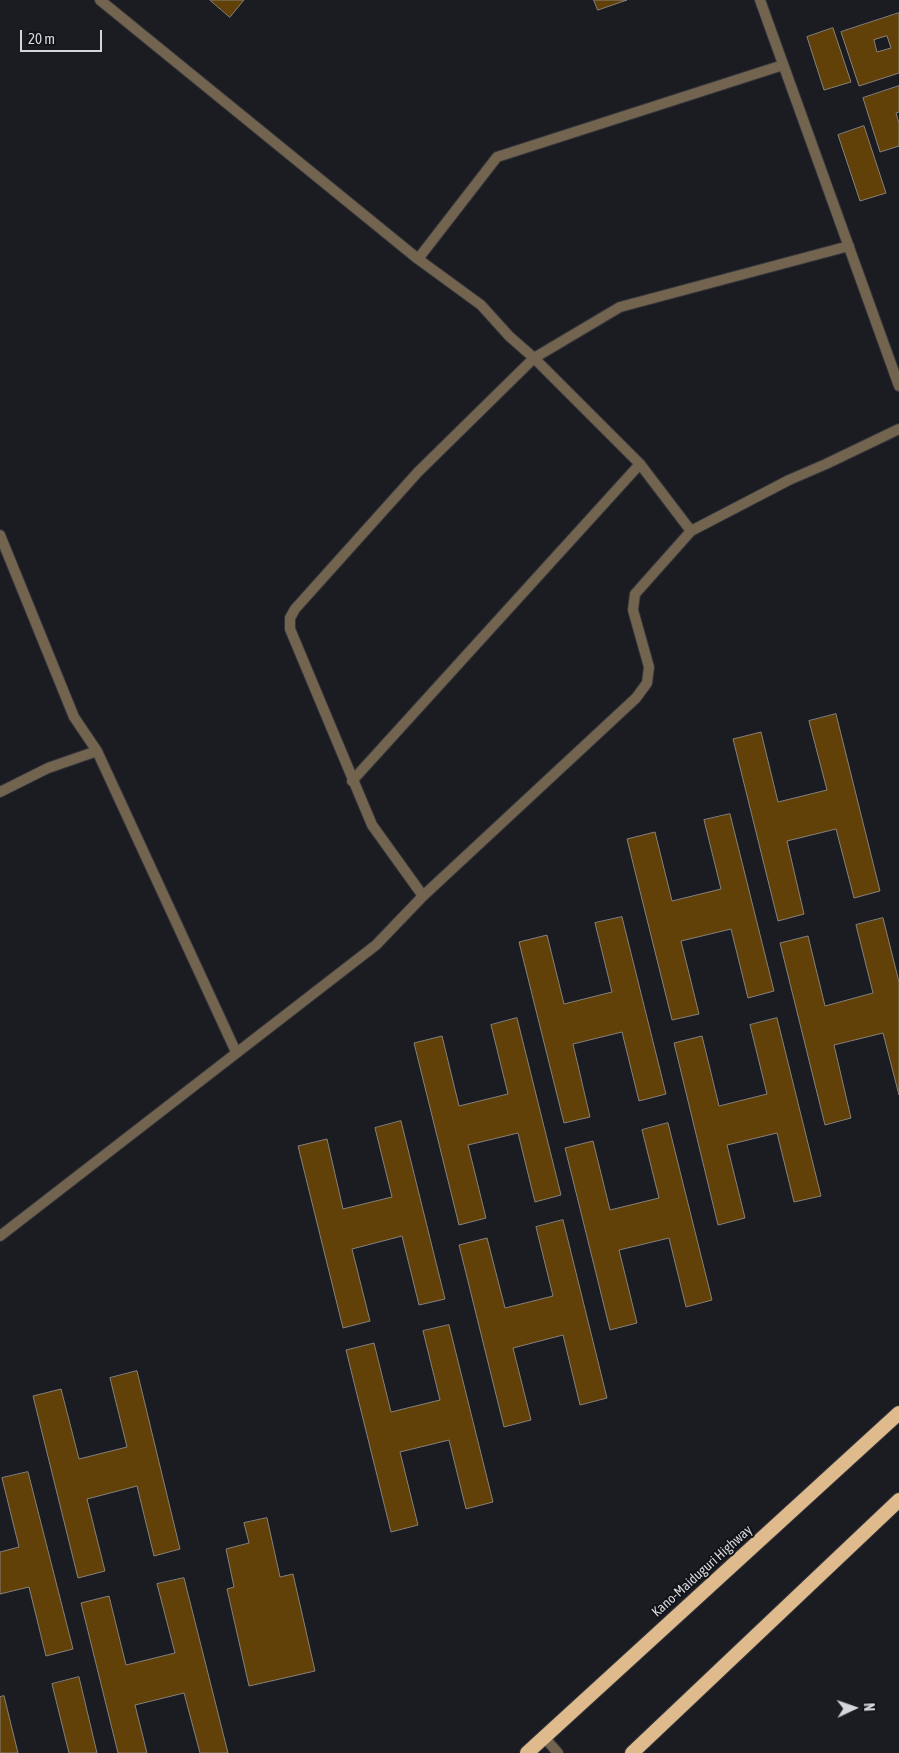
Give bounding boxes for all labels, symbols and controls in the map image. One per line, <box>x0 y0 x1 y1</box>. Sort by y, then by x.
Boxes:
scale bar <box>22 20 105 52</box>
text: 20 m <box>28 30 55 47</box>
street label: Kano-Maiduguri Highway <box>648 1522 756 1620</box>
north arrow <box>829 1683 879 1733</box>
text: N <box>861 1703 877 1712</box>

